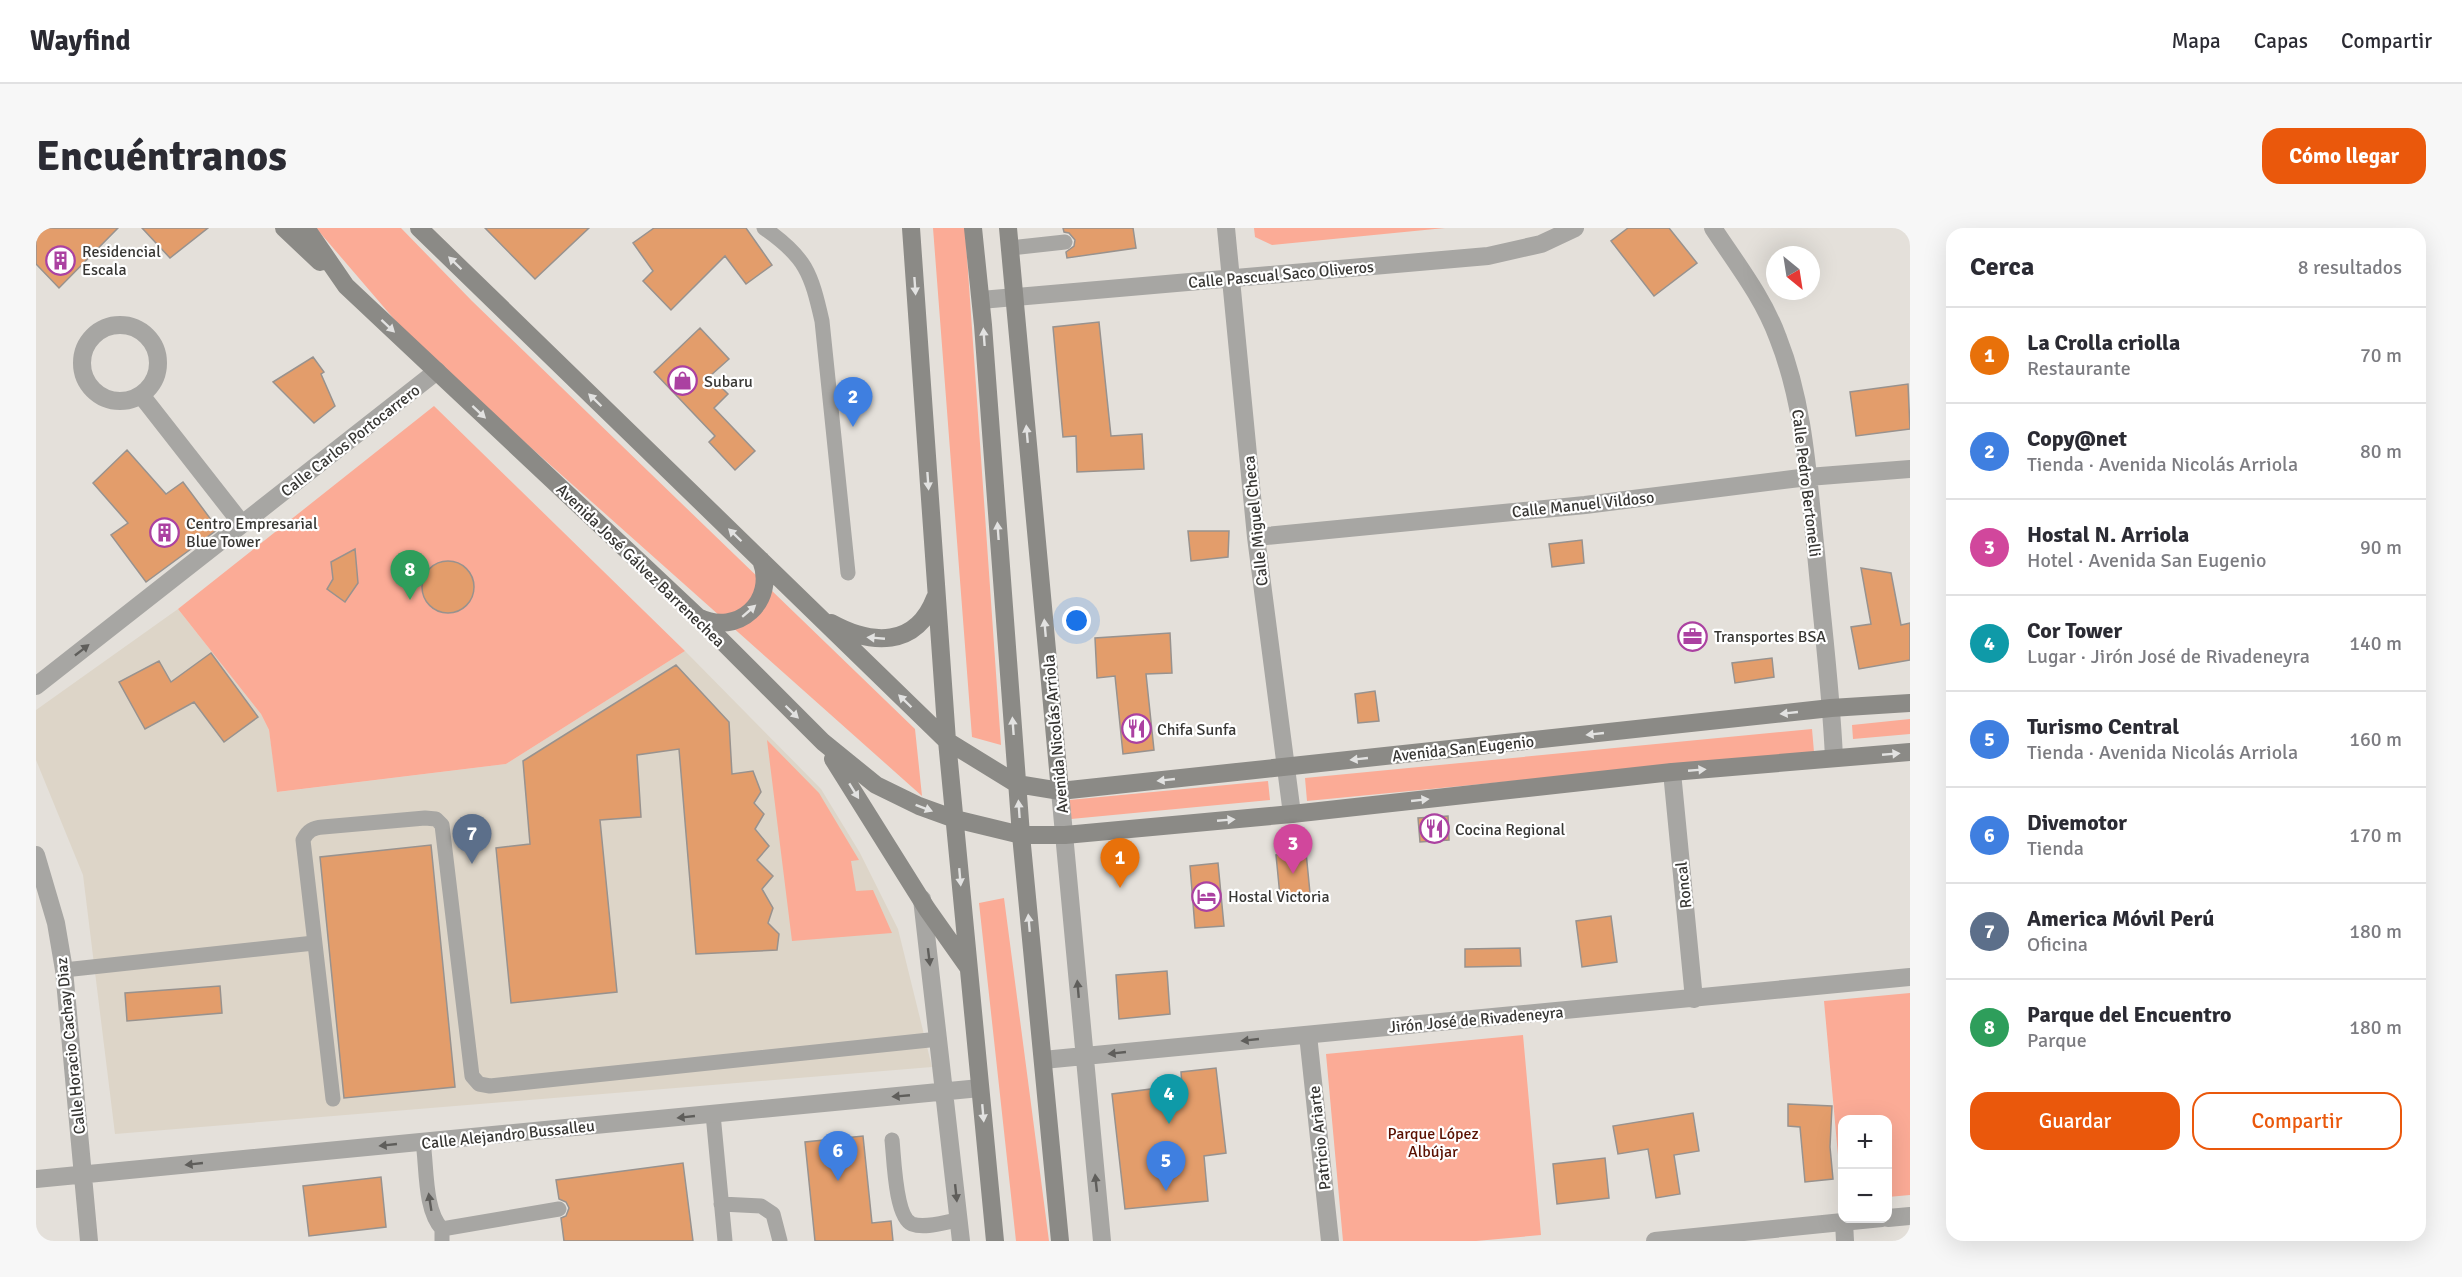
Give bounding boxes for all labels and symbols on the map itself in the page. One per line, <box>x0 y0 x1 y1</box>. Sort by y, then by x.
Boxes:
place label: Residencial Escala <box>82 242 161 280</box>
building icon: Residencial Escala <box>45 244 77 276</box>
north arrow <box>1766 246 1820 300</box>
one-way arrow <box>449 257 463 271</box>
street label: Calle Pascual Saco Oliveros <box>1187 257 1375 293</box>
one-way arrow <box>910 277 920 296</box>
one-way arrow <box>381 319 396 333</box>
one-way arrow <box>979 327 989 346</box>
shop icon: Subaru <box>667 365 699 397</box>
place label: Subaru <box>704 372 753 392</box>
pin: 2 <box>834 378 872 427</box>
street label: Calle Carlos Portocarrero <box>277 380 424 501</box>
one-way arrow <box>589 393 603 407</box>
one-way arrow <box>472 404 486 418</box>
street label: Calle Pedro Bertonelli <box>1787 408 1825 558</box>
one-way arrow <box>1022 425 1032 444</box>
street label: Calle Miguel Checa <box>1239 455 1273 587</box>
one-way arrow <box>923 471 933 490</box>
street label: Avenida José Gálvez Barrenechea <box>552 480 729 652</box>
street label: Calle Manuel Vildoso <box>1511 488 1655 522</box>
place label: Centro Empresarial Blue Tower <box>186 514 318 552</box>
building icon: Centro Empresarial Blue Tower <box>149 516 181 548</box>
one-way arrow <box>993 522 1003 541</box>
one-way arrow <box>728 528 743 542</box>
pin: 8 <box>390 550 430 600</box>
one-way arrow <box>741 605 756 618</box>
your location <box>1062 606 1091 635</box>
one-way arrow <box>1040 619 1050 638</box>
office icon: Transportes BSA <box>1677 620 1709 652</box>
place label: Transportes BSA <box>1714 627 1826 647</box>
one-way arrow <box>866 633 885 643</box>
one-way arrow <box>74 643 90 656</box>
street label: Avenida Nicolás Arriola <box>1039 654 1073 814</box>
one-way arrow <box>898 694 912 708</box>
one-way arrow <box>785 705 799 719</box>
one-way arrow <box>1779 708 1798 718</box>
restaurant icon: Chifa Sunfa <box>1120 713 1152 745</box>
one-way arrow <box>1008 716 1017 735</box>
place label: Chifa Sunfa <box>1157 720 1236 740</box>
one-way arrow <box>1585 729 1604 739</box>
street label: Avenida San Eugenio <box>1391 732 1535 766</box>
one-way arrow <box>1882 749 1901 759</box>
one-way arrow <box>1350 754 1369 764</box>
one-way arrow <box>1688 765 1707 775</box>
one-way arrow <box>1156 775 1175 785</box>
one-way arrow <box>848 783 859 800</box>
one-way arrow <box>1410 795 1429 805</box>
one-way arrow <box>1014 800 1024 819</box>
one-way arrow <box>915 803 933 813</box>
restaurant icon: Cocina Regional <box>1418 813 1450 845</box>
pin: 7 <box>452 814 492 864</box>
one-way arrow <box>1216 815 1235 825</box>
place label: Cocina Regional <box>1455 820 1566 840</box>
pin: 3 <box>1274 824 1312 874</box>
pin: 1 <box>1100 838 1140 888</box>
street label: Roncal <box>1672 860 1696 909</box>
one-way arrow <box>955 867 965 886</box>
hotel icon: Hostal Victoria <box>1191 880 1223 912</box>
place label: Hostal Victoria <box>1228 887 1330 907</box>
one-way arrow <box>1024 913 1034 932</box>
one-way arrow <box>924 948 933 967</box>
street label: Calle Horacio Cachay Diaz <box>52 956 90 1135</box>
one-way arrow <box>1074 979 1083 998</box>
street label: Jirón José de Rivadeneyra <box>1388 1002 1564 1038</box>
one-way arrow <box>1240 1035 1259 1045</box>
one-way arrow <box>1108 1048 1127 1058</box>
pin: 4 <box>1150 1074 1188 1124</box>
street label: Patricio Ariarte <box>1305 1085 1335 1191</box>
one-way arrow <box>892 1091 911 1101</box>
one-way arrow <box>978 1103 988 1122</box>
one-way arrow <box>677 1112 696 1122</box>
street label: Calle Alejandro Bussalleu <box>421 1116 596 1154</box>
park label: Parque López Albújar <box>1387 1124 1479 1162</box>
pin: 6 <box>818 1132 858 1181</box>
one-way arrow <box>378 1140 397 1150</box>
pin: 5 <box>1146 1142 1186 1191</box>
one-way arrow <box>184 1159 203 1169</box>
one-way arrow <box>1091 1173 1101 1192</box>
one-way arrow <box>951 1183 961 1202</box>
one-way arrow <box>426 1192 435 1211</box>

